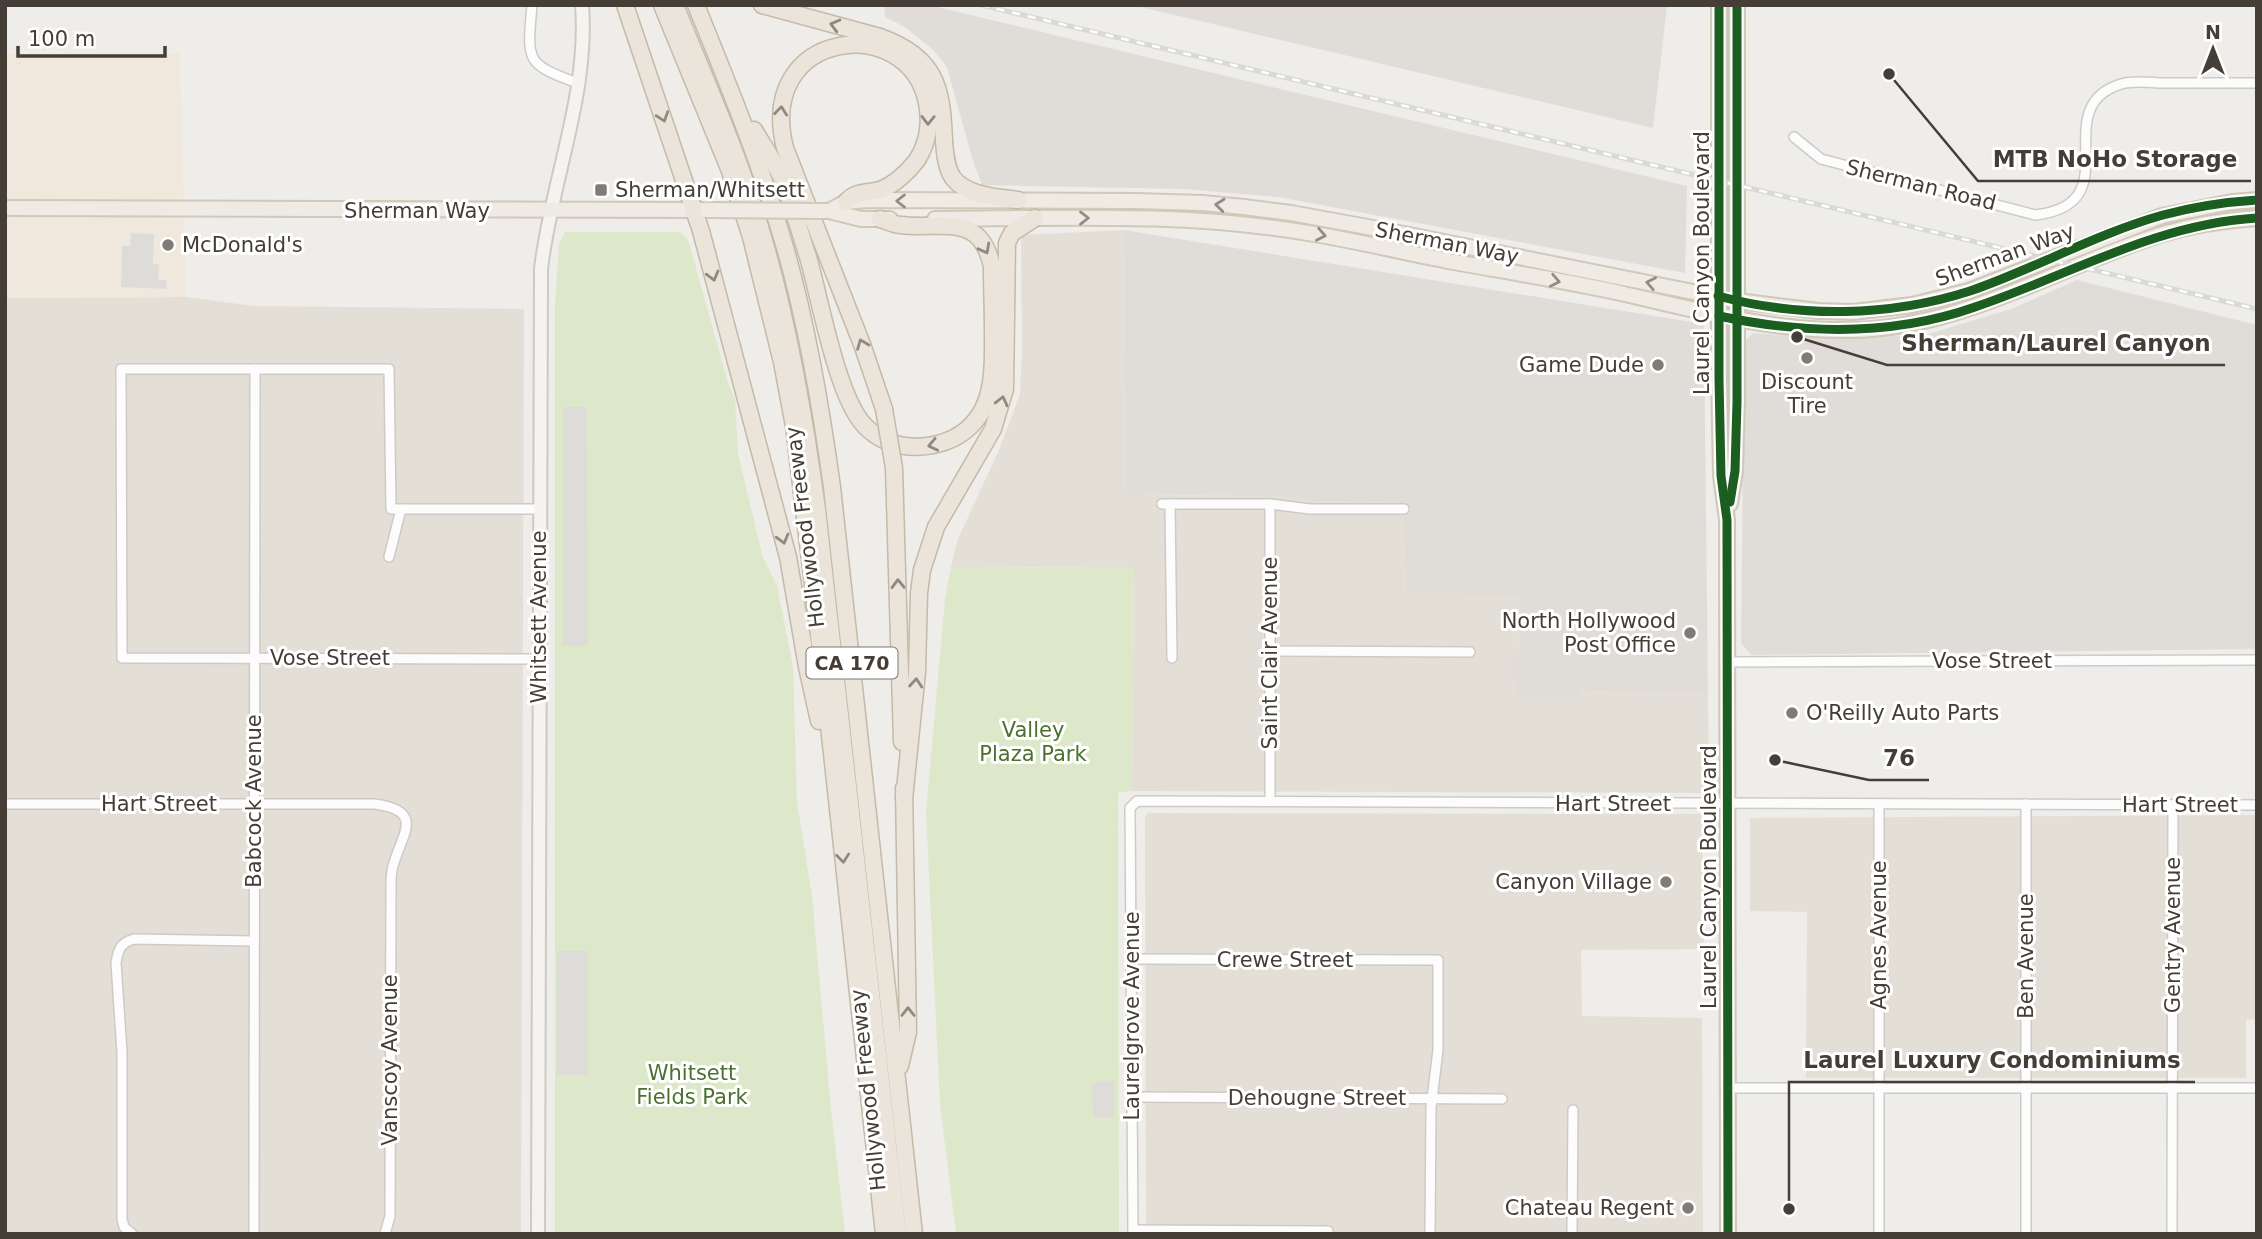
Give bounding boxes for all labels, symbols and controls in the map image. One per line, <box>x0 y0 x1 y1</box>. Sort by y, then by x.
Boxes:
scale bar <box>18 14 164 58</box>
north arrow <box>2178 14 2248 84</box>
one-way arrow <box>829 19 841 33</box>
text: N <box>2205 21 2221 43</box>
text: 100 m <box>28 27 95 51</box>
one-way arrow <box>774 105 789 117</box>
one-way arrow <box>655 110 669 122</box>
one-way arrow <box>920 115 936 126</box>
street label: Laurel Canyon Boulevard <box>1690 131 1714 395</box>
callout: MTB NoHo Storage <box>1978 137 2251 181</box>
text: MTB NoHo Storage <box>1993 146 2237 172</box>
street label: Sherman Road <box>1843 155 1999 215</box>
place label: Sherman/Whitsett <box>615 178 805 202</box>
marker: Sherman/Whitsett <box>593 182 609 198</box>
one-way arrow <box>895 193 905 209</box>
one-way arrow <box>1214 197 1226 212</box>
street label: Sherman Way <box>344 199 490 223</box>
one-way arrow <box>1079 210 1090 226</box>
street label: Sherman Way <box>1373 217 1521 269</box>
street label: Sherman Way <box>1932 219 2078 291</box>
one-way arrow <box>1315 227 1327 242</box>
place label: McDonald's <box>182 233 303 257</box>
marker: McDonald's <box>160 237 176 253</box>
one-way arrow <box>977 242 991 255</box>
one-way arrow <box>704 270 719 282</box>
one-way arrow <box>1549 273 1561 288</box>
one-way arrow <box>1645 276 1657 291</box>
callout: Sherman/Laurel Canyon <box>1887 321 2225 365</box>
text: Sherman/Laurel Canyon <box>1901 330 2211 356</box>
one-way arrow <box>856 339 870 351</box>
marker: Discount Tire <box>1799 350 1815 366</box>
place label: Game Dude <box>1519 353 1644 377</box>
marker: Game Dude <box>1650 357 1666 373</box>
place label: Discount Tire <box>1761 370 1853 418</box>
one-way arrow <box>994 395 1008 407</box>
street label: Hollywood Freeway <box>781 425 829 629</box>
one-way arrow <box>927 436 939 451</box>
street label: Whitsett Avenue <box>527 530 551 704</box>
one-way arrow <box>775 533 789 545</box>
street label: Saint Clair Avenue <box>1258 557 1282 749</box>
one-way arrow <box>890 578 906 589</box>
place label: North Hollywood Post Office <box>1502 609 1676 657</box>
marker: North Hollywood Post Office <box>1682 625 1698 641</box>
street label: Vose Street <box>270 646 390 670</box>
road number: CA 170 <box>806 648 898 678</box>
street label: Vose Street <box>1932 649 2052 673</box>
one-way arrow <box>908 677 923 688</box>
place label: O'Reilly Auto Parts <box>1806 701 1999 725</box>
marker: O'Reilly Auto Parts <box>1784 705 1800 721</box>
street label: Babcock Avenue <box>242 714 266 888</box>
park label: Valley Plaza Park <box>979 718 1087 766</box>
callout: 76 <box>1869 736 1929 780</box>
street label: Laurel Canyon Boulevard <box>1697 745 1721 1009</box>
text: 76 <box>1883 745 1915 771</box>
street label: Hart Street <box>101 792 217 816</box>
street label: Hart Street <box>1555 792 1671 816</box>
street label: Hart Street <box>2122 793 2238 817</box>
one-way arrow <box>835 852 850 864</box>
street label: Gentry Avenue <box>2161 857 2185 1013</box>
street label: Agnes Avenue <box>1867 860 1891 1010</box>
place label: Canyon Village <box>1495 870 1652 894</box>
marker: Canyon Village <box>1658 874 1674 890</box>
street label: Ben Avenue <box>2014 893 2038 1019</box>
street label: Laurelgrove Avenue <box>1120 911 1144 1121</box>
street label: Crewe Street <box>1217 948 1353 972</box>
street label: Vanscoy Avenue <box>378 974 402 1146</box>
street label: Hollywood Freeway <box>845 988 891 1192</box>
one-way arrow <box>900 1007 916 1017</box>
callout: Laurel Luxury Condominiums <box>1789 1038 2195 1082</box>
text: Laurel Luxury Condominiums <box>1803 1047 2181 1073</box>
park label: Whitsett Fields Park <box>636 1061 749 1109</box>
street label: Dehougne Street <box>1228 1086 1406 1110</box>
place label: Chateau Regent <box>1505 1196 1674 1220</box>
marker: Chateau Regent <box>1680 1200 1696 1216</box>

